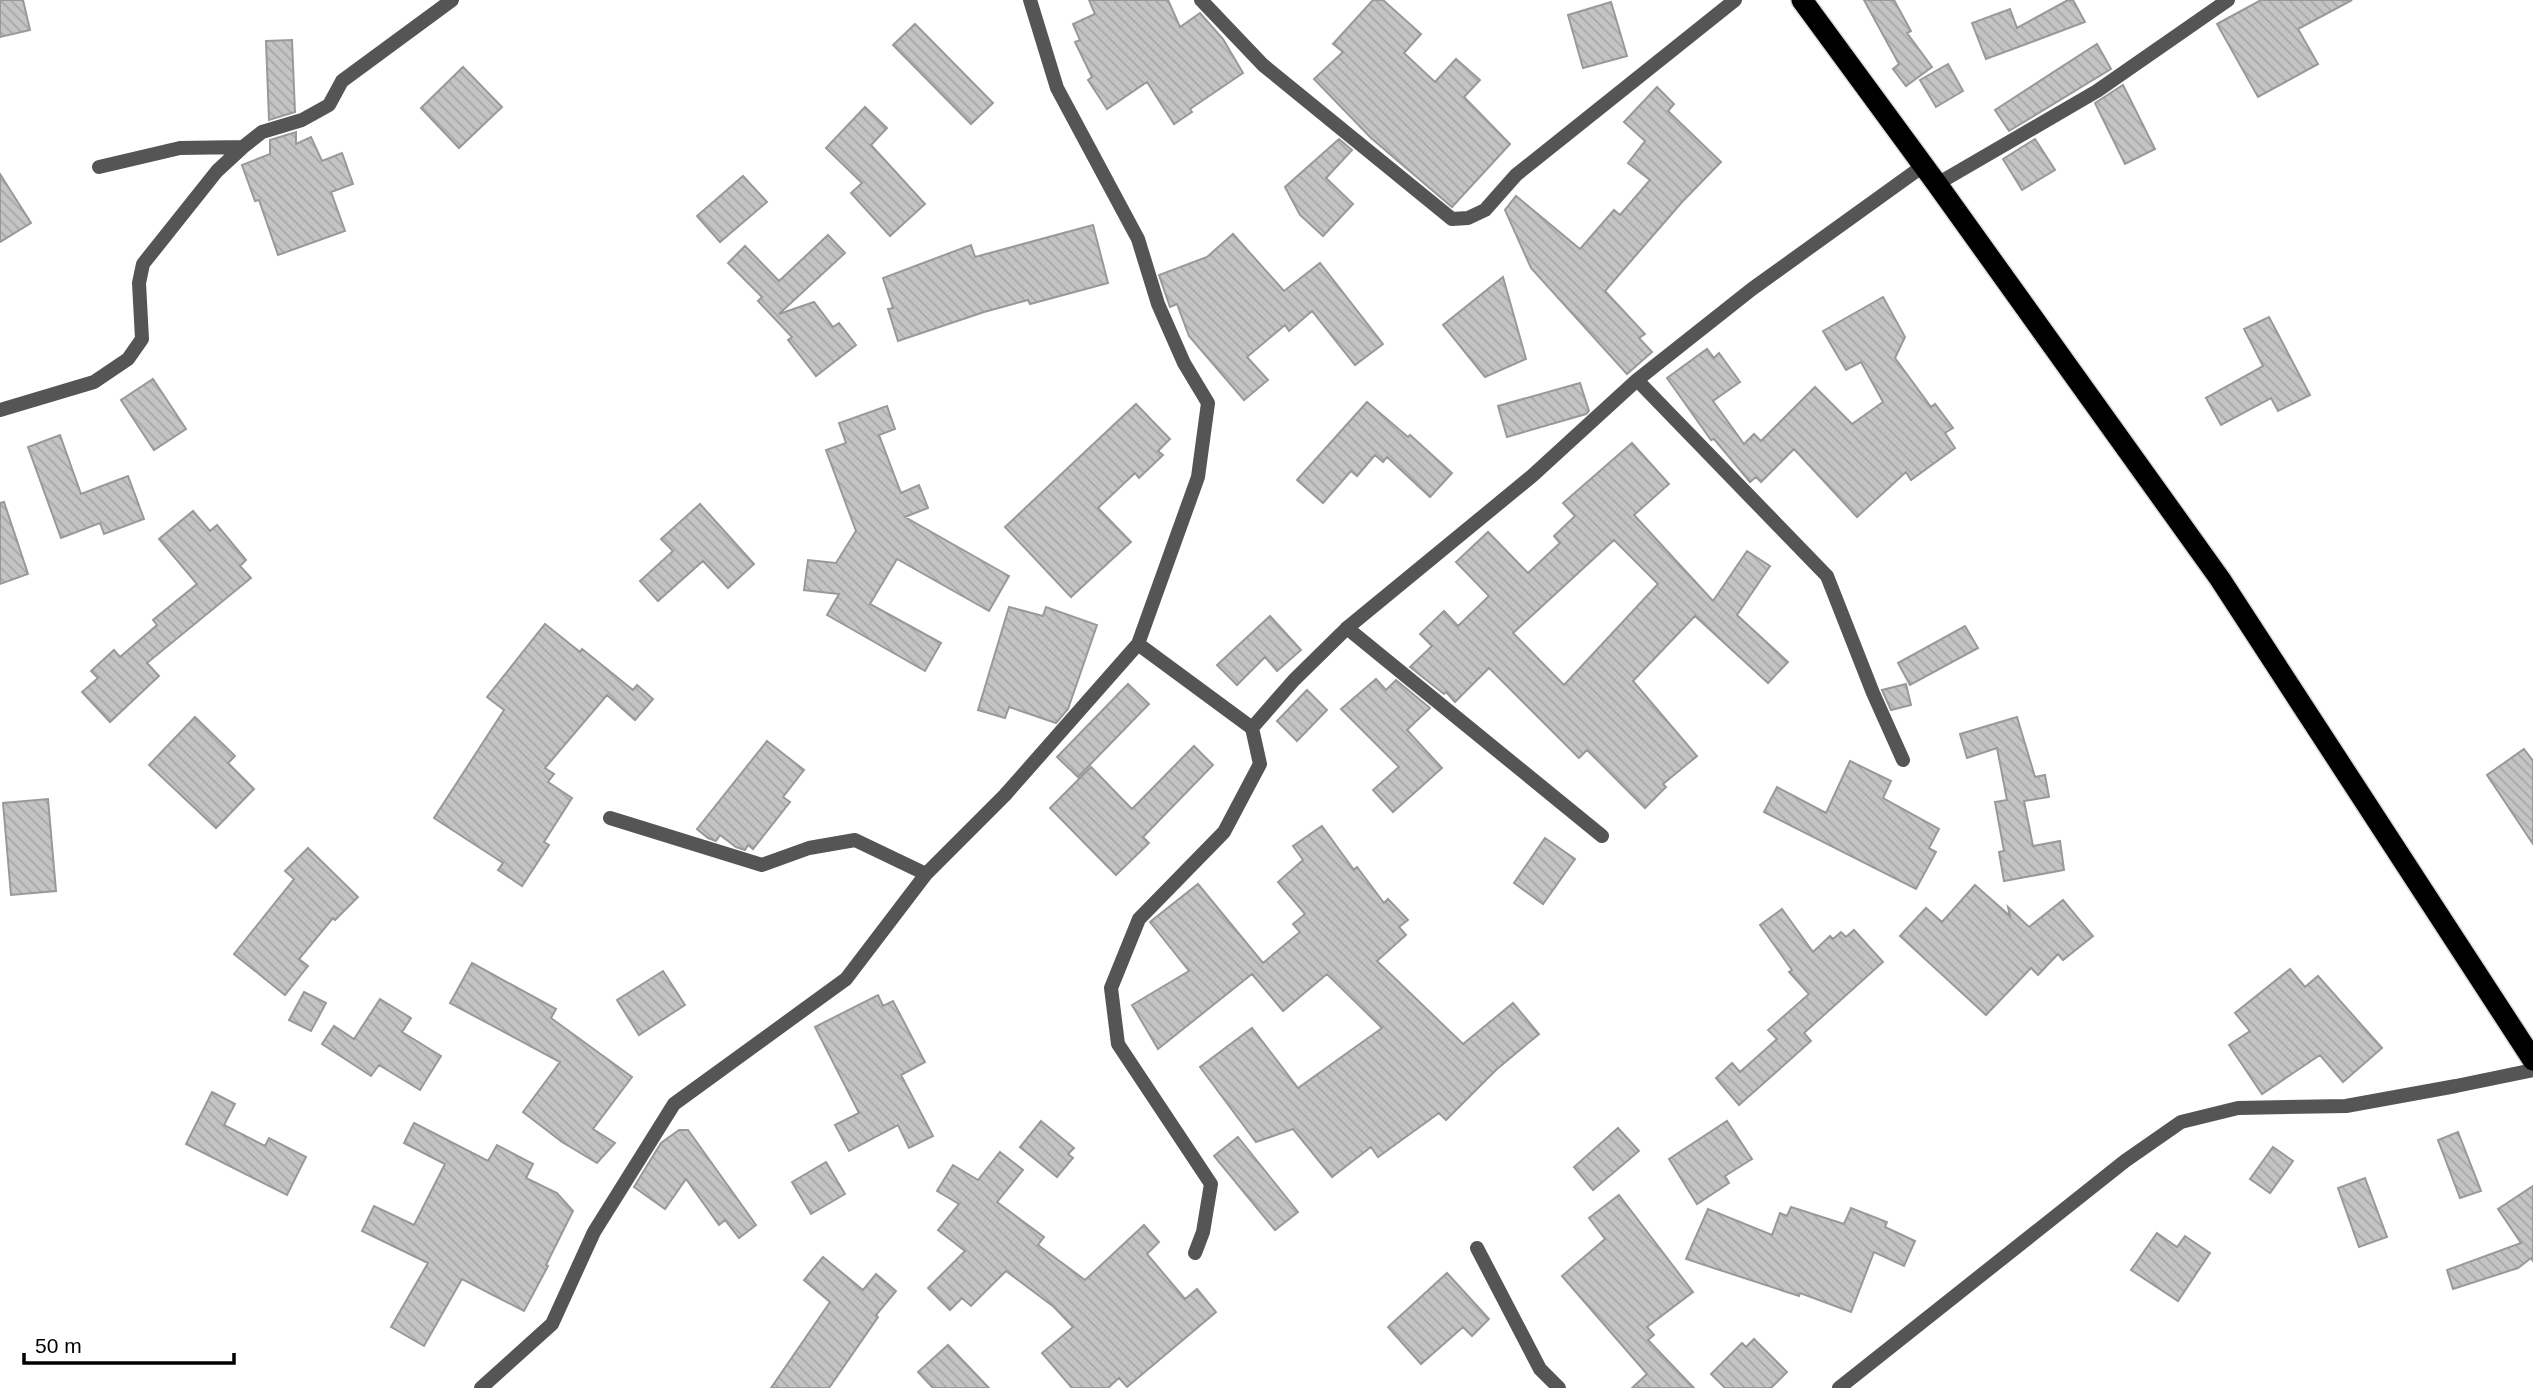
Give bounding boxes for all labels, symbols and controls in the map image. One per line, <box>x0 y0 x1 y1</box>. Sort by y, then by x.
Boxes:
scale bar <box>24 1322 234 1366</box>
text: 50 m <box>35 1334 82 1357</box>

